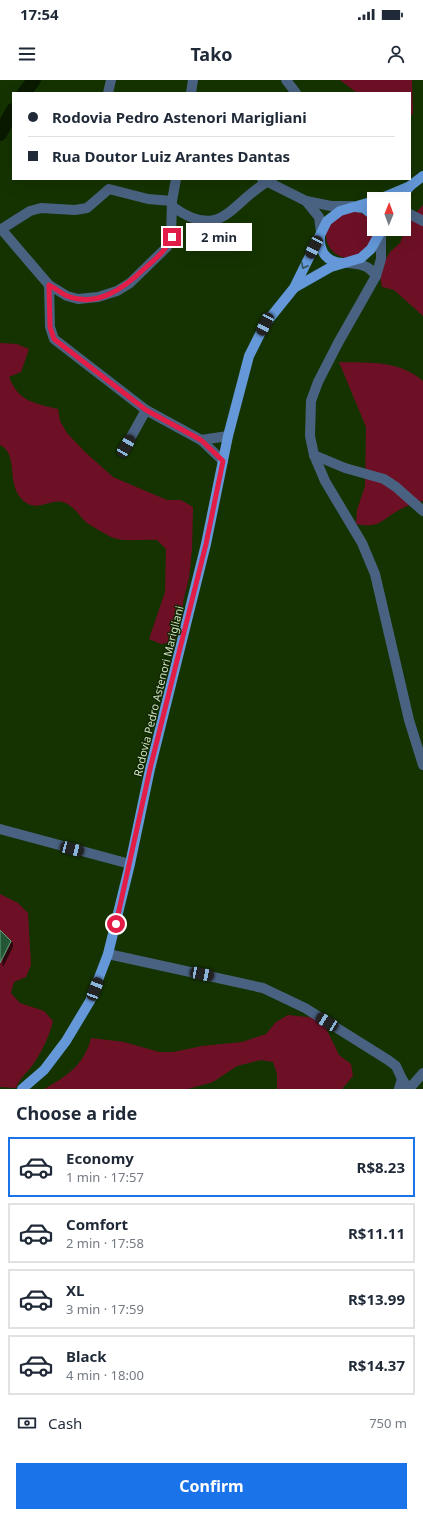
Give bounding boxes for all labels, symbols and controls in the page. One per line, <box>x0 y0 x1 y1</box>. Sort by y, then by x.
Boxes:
text: 17:54 <box>20 4 59 24</box>
text: Tako <box>190 42 233 66</box>
icon: menu <box>16 43 38 65</box>
icon: person <box>385 43 407 65</box>
text: Rodovia Pedro Astenori Marigliani <box>52 107 307 127</box>
text: Rua Doutor Luiz Arantes Dantas <box>52 146 290 166</box>
north arrow <box>367 192 411 236</box>
map controls <box>367 192 411 236</box>
callout: 2 min <box>186 223 252 251</box>
route end <box>163 228 181 246</box>
text: 2 min <box>201 228 237 246</box>
car <box>303 234 325 260</box>
one-way arrow <box>301 262 309 270</box>
car <box>254 311 276 337</box>
car <box>115 433 137 459</box>
street label: Rodovia Pedro Astenori Marigliani <box>129 604 187 778</box>
car <box>59 840 85 858</box>
route start <box>107 915 125 933</box>
car <box>189 966 215 982</box>
car <box>85 976 105 1002</box>
car <box>314 1011 340 1033</box>
text: Choose a ride <box>16 1101 137 1125</box>
text: Economy <box>66 1148 134 1168</box>
icon: car <box>18 1149 54 1185</box>
text: R$8.23 <box>357 1157 405 1177</box>
text: 1 min · 17:57 <box>66 1168 144 1186</box>
text: Comfort <box>66 1214 128 1234</box>
icon: car <box>18 1215 54 1251</box>
text: R$11.11 <box>348 1223 405 1243</box>
text: 2 min · 17:58 <box>66 1234 144 1252</box>
text: XL <box>66 1280 84 1300</box>
icon: car <box>18 1281 54 1317</box>
text: R$13.99 <box>348 1289 405 1309</box>
text: 3 min · 17:59 <box>66 1300 144 1318</box>
text: Black <box>66 1346 106 1366</box>
icon: car <box>18 1347 54 1383</box>
text: R$14.37 <box>348 1355 405 1375</box>
text: 4 min · 18:00 <box>66 1366 144 1384</box>
icon: cash <box>16 1412 38 1434</box>
text: Cash <box>48 1413 82 1433</box>
text: 750 m <box>369 1414 407 1432</box>
button: Confirm <box>16 1463 407 1509</box>

